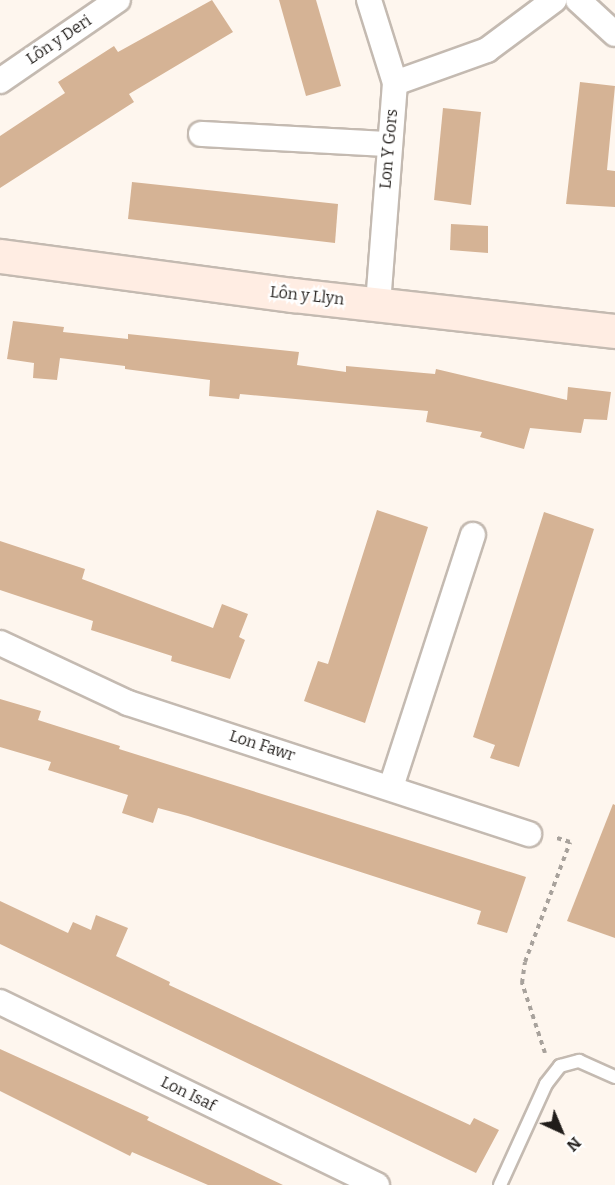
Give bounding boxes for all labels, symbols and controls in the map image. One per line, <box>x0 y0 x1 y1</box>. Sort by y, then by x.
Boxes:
street label: Lôn y Deri <box>23 11 95 69</box>
street label: Lon Y Gors <box>376 108 402 190</box>
street label: Lôn y Llyn <box>269 283 345 309</box>
street label: Lon Fawr <box>227 726 297 766</box>
street label: Lon Isaf <box>158 1073 218 1115</box>
north arrow <box>531 1101 591 1161</box>
text: N <box>563 1133 585 1155</box>

